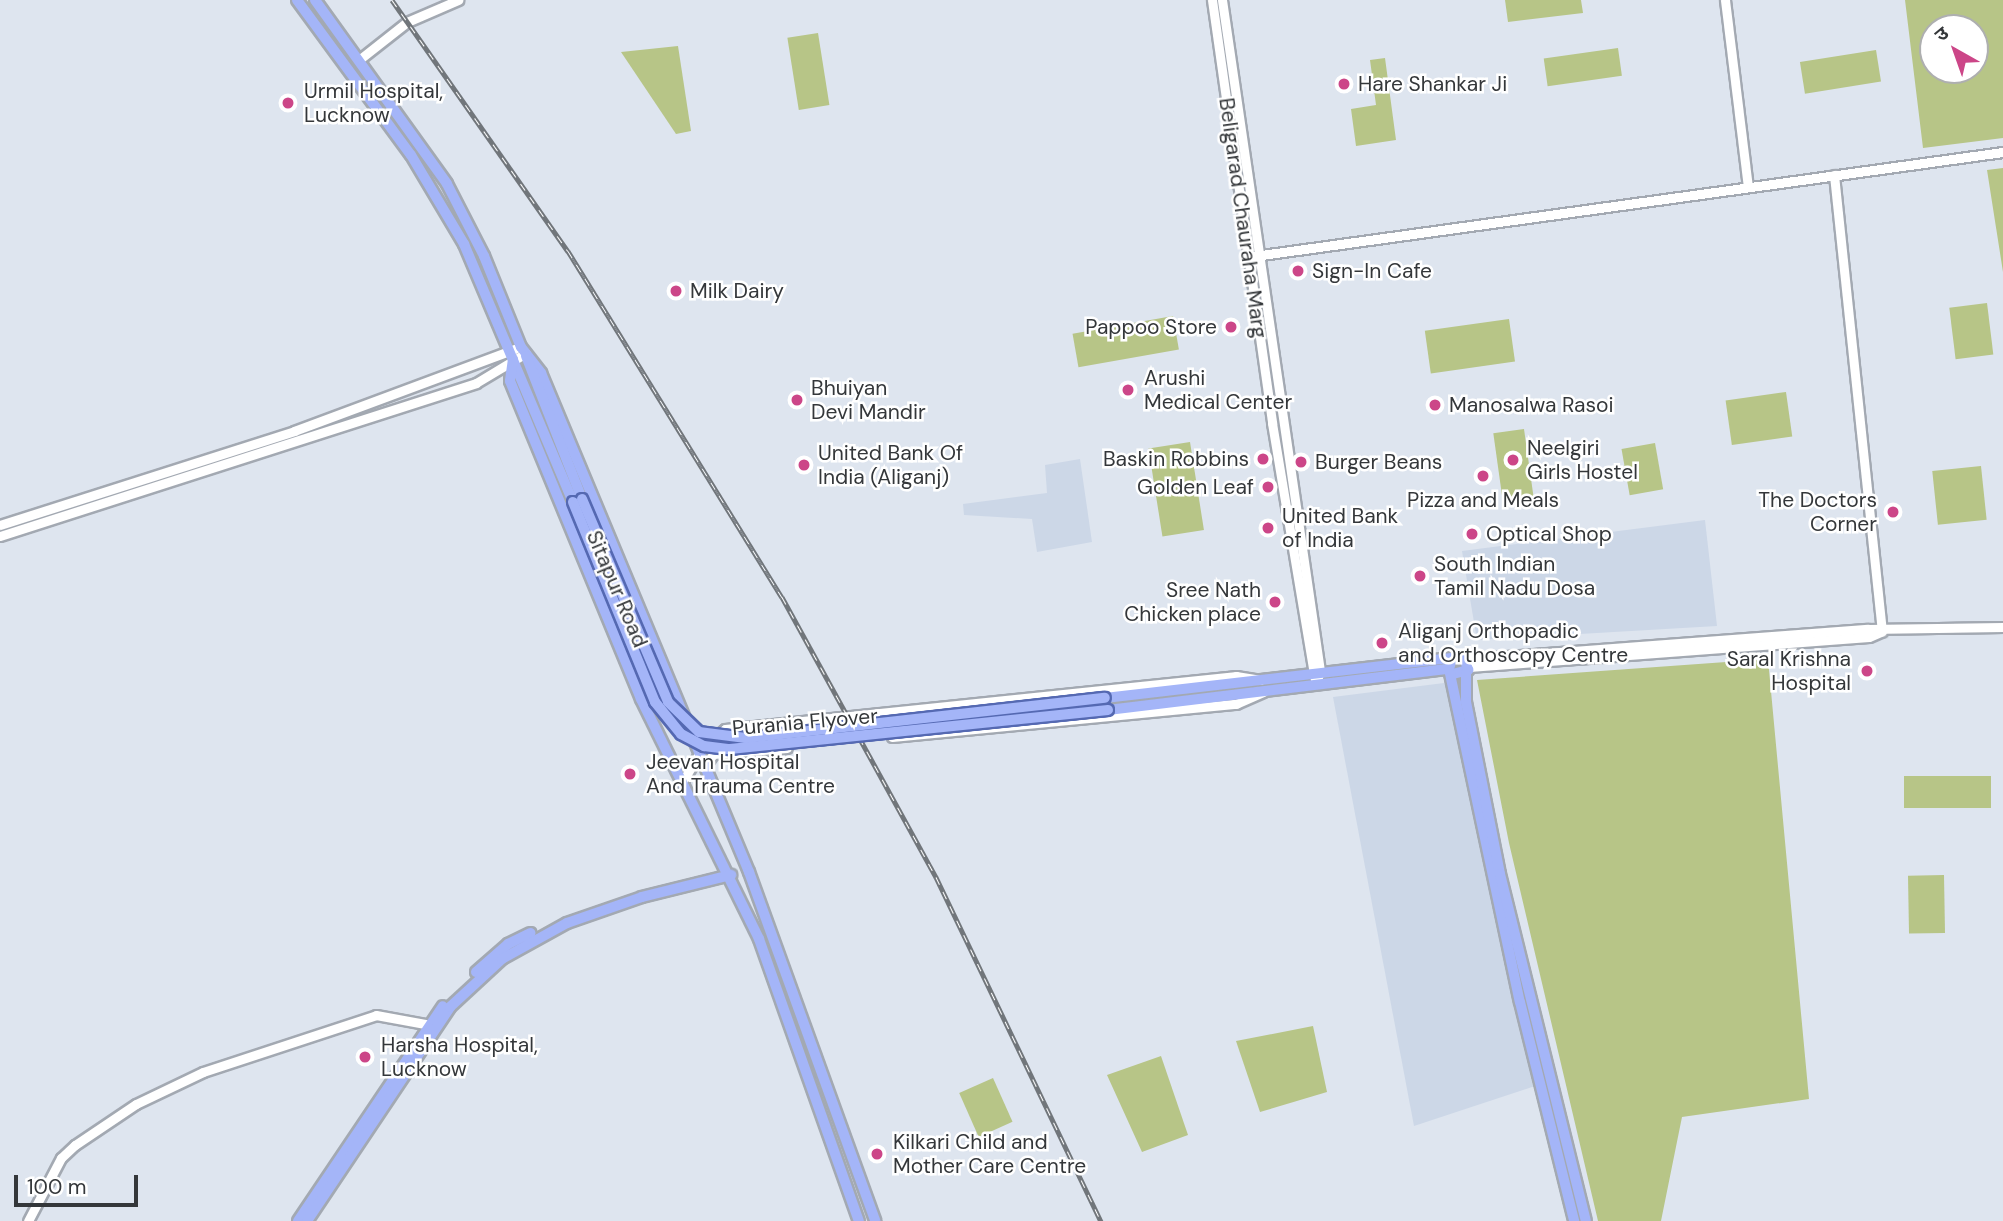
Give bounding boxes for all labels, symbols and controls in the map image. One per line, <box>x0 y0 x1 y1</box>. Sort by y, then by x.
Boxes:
north arrow <box>1919 14 1989 84</box>
text: उ <box>1929 21 1954 47</box>
place label: Hare Shankar Ji <box>1358 71 1507 97</box>
marker: Hare Shankar Ji <box>1336 76 1352 92</box>
place label: Urmil Hospital, Lucknow <box>304 78 443 128</box>
marker: Urmil Hospital, Lucknow <box>278 93 298 113</box>
street label: Beligarad Chauraha Marg <box>1214 96 1272 340</box>
place label: Sign-In Cafe <box>1312 258 1432 284</box>
marker: Sign-In Cafe <box>1290 263 1306 279</box>
place label: Milk Dairy <box>690 278 784 304</box>
marker: Milk Dairy <box>668 283 684 299</box>
place label: Pappoo Store <box>1085 314 1217 340</box>
marker: Pappoo Store <box>1223 319 1239 335</box>
place label: Arushi Medical Center <box>1144 365 1292 415</box>
place label: Bhuiyan Devi Mandir <box>811 375 926 425</box>
marker: Arushi Medical Center <box>1118 380 1138 400</box>
marker: Bhuiyan Devi Mandir <box>789 392 805 408</box>
place label: Manosalwa Rasoi <box>1449 392 1614 418</box>
marker: Manosalwa Rasoi <box>1427 397 1443 413</box>
place label: Neelgiri Girls Hostel <box>1527 435 1638 485</box>
place label: United Bank Of India (Aliganj) <box>818 440 963 490</box>
place label: Baskin Robbins <box>1103 446 1249 472</box>
place label: Burger Beans <box>1315 449 1442 475</box>
marker: Baskin Robbins <box>1255 451 1271 467</box>
marker: Neelgiri Girls Hostel <box>1505 452 1521 468</box>
marker: Burger Beans <box>1293 454 1309 470</box>
marker: United Bank Of India (Aliganj) <box>796 457 812 473</box>
marker: Pizza and Meals <box>1475 468 1491 484</box>
place label: Golden Leaf <box>1137 474 1254 500</box>
marker: Golden Leaf <box>1260 479 1276 495</box>
place label: Pizza and Meals <box>1407 487 1559 513</box>
place label: The Doctors Corner <box>1758 487 1877 537</box>
marker: The Doctors Corner <box>1883 502 1903 522</box>
place label: United Bank of India <box>1282 503 1398 553</box>
marker: United Bank of India <box>1260 520 1276 536</box>
place label: Optical Shop <box>1486 521 1612 547</box>
marker: Optical Shop <box>1464 526 1480 542</box>
street label: Sitapur Road <box>581 527 653 651</box>
place label: South Indian Tamil Nadu Dosa <box>1434 551 1595 601</box>
marker: South Indian Tamil Nadu Dosa <box>1412 568 1428 584</box>
place label: Sree Nath Chicken place <box>1124 577 1261 627</box>
marker: Sree Nath Chicken place <box>1267 594 1283 610</box>
place label: Aliganj Orthopadic and Orthoscopy Centre <box>1398 618 1628 668</box>
marker: Aliganj Orthopadic and Orthoscopy Centre <box>1372 633 1392 653</box>
place label: Saral Krishna Hospital <box>1727 646 1851 696</box>
marker: Saral Krishna Hospital <box>1857 661 1877 681</box>
street label: Purania Flyover <box>731 703 879 741</box>
place label: Jeevan Hospital And Trauma Centre <box>646 749 835 799</box>
marker: Jeevan Hospital And Trauma Centre <box>620 764 640 784</box>
place label: Harsha Hospital, Lucknow <box>381 1032 538 1082</box>
marker: Harsha Hospital, Lucknow <box>355 1047 375 1067</box>
place label: Kilkari Child and Mother Care Centre <box>893 1129 1086 1179</box>
marker: Kilkari Child and Mother Care Centre <box>867 1144 887 1164</box>
scale bar <box>18 1162 142 1206</box>
text: 100 m <box>27 1173 87 1201</box>

